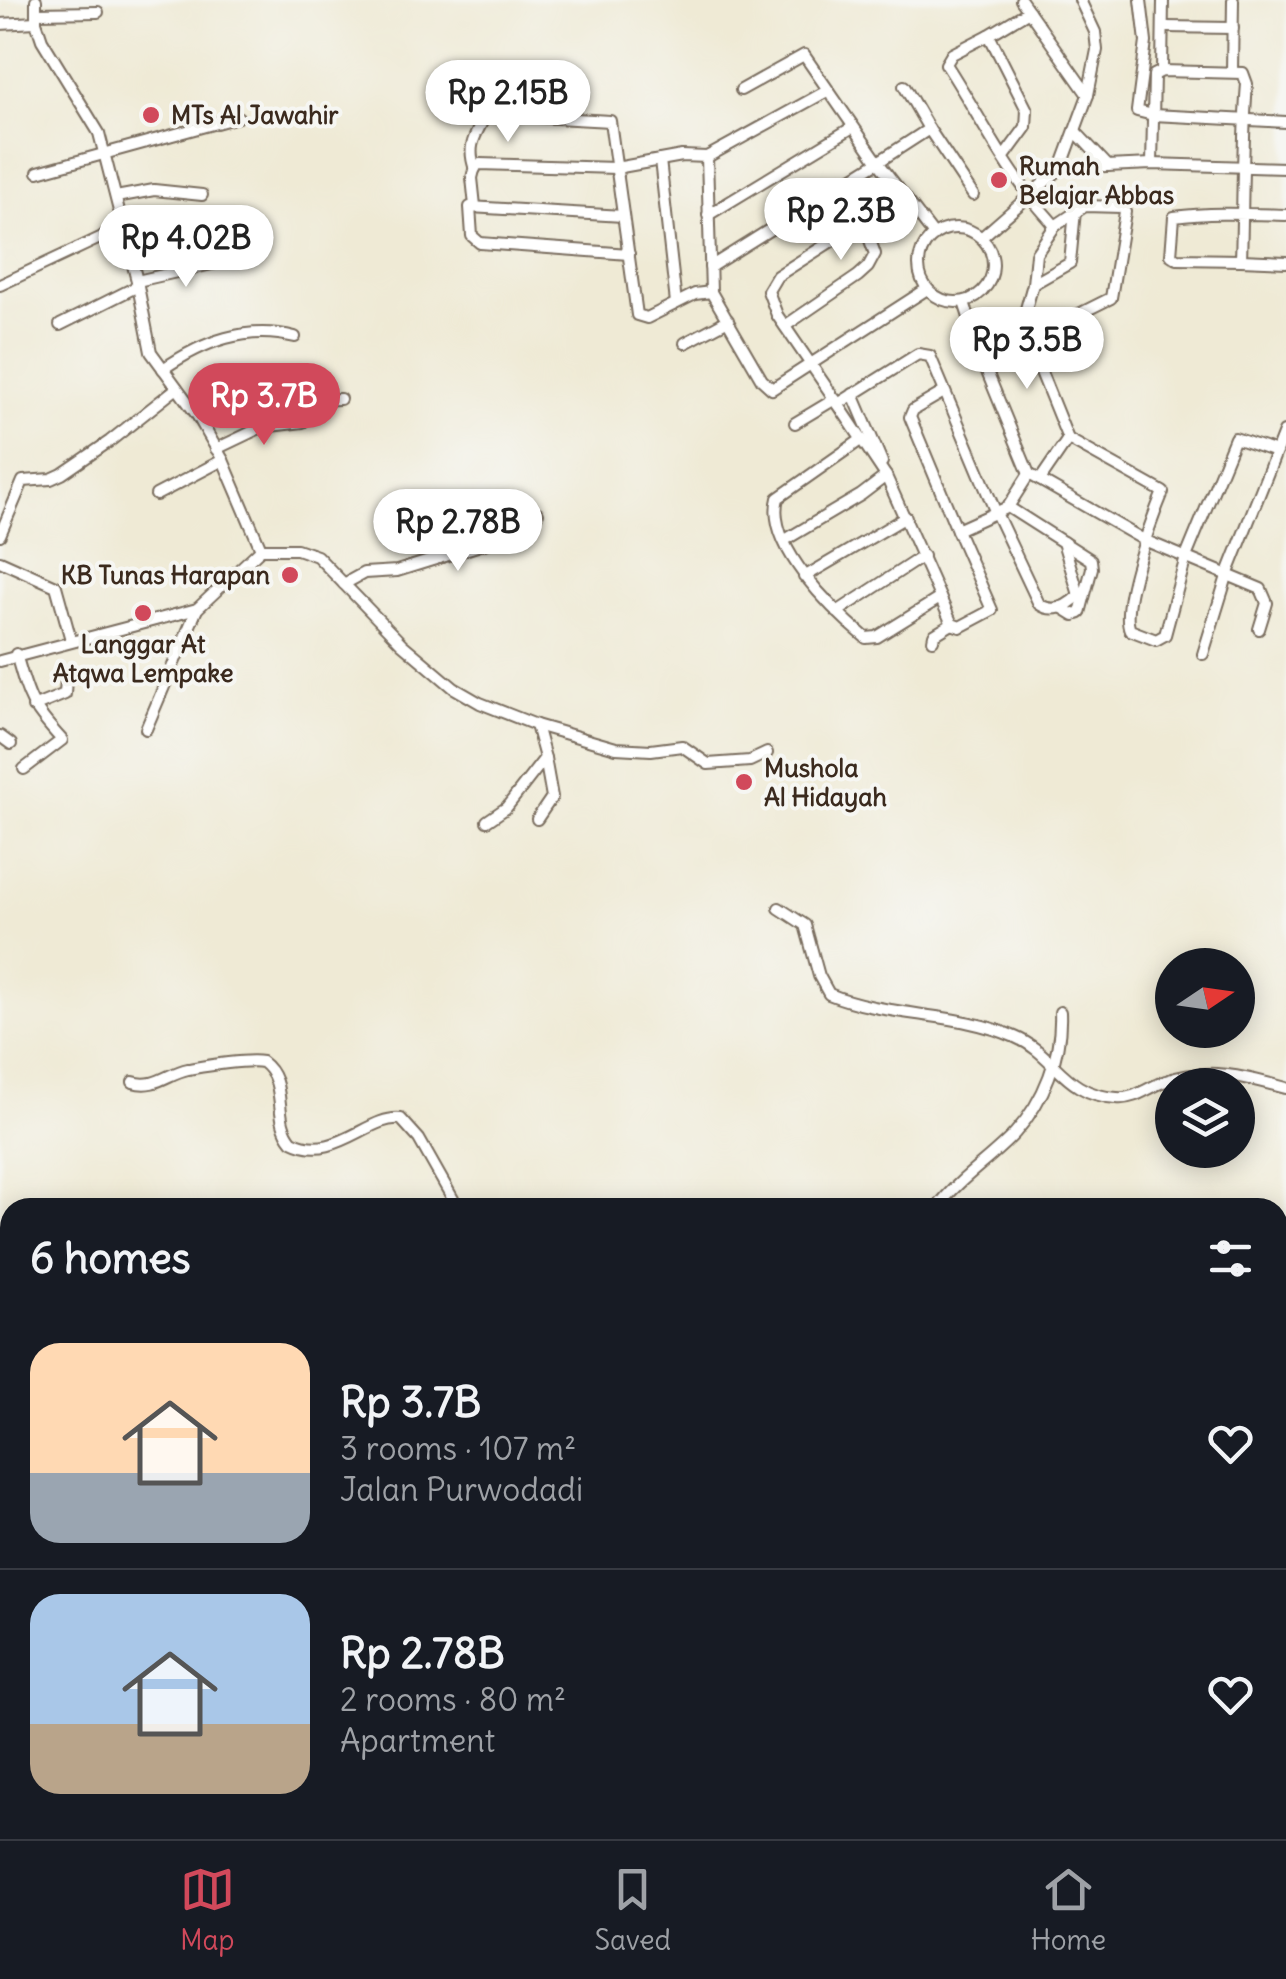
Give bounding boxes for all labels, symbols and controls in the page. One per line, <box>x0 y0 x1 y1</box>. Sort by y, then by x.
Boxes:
pin: Rp 2.15B <box>405 60 611 145</box>
text: Rp 2.15B <box>447 72 569 113</box>
place label: MTs Al Jawahir <box>171 99 339 131</box>
marker: MTs Al Jawahir <box>140 104 162 126</box>
place label: Rumah Belajar Abbas <box>1019 150 1174 211</box>
marker: Rumah Belajar Abbas <box>988 169 1010 191</box>
pin: Rp 2.3B <box>749 178 933 263</box>
text: Rp 2.3B <box>786 190 896 231</box>
pin: Rp 4.02B <box>83 205 289 290</box>
text: Rp 4.02B <box>121 217 251 258</box>
pin: Rp 3.5B <box>935 307 1119 392</box>
text: Rp 3.5B <box>972 319 1082 360</box>
pin: Rp 3.7B <box>172 363 356 448</box>
text: Rp 3.7B <box>210 375 318 416</box>
pin: Rp 2.78B <box>355 489 561 574</box>
text: Rp 2.78B <box>395 501 521 542</box>
place label: KB Tunas Harapan <box>61 559 271 591</box>
marker: KB Tunas Harapan <box>279 564 301 586</box>
marker: Langgar At Atqwa Lempake <box>132 602 154 624</box>
place label: Langgar At Atqwa Lempake <box>53 628 233 689</box>
place label: Mushola Al Hidayah <box>764 752 887 813</box>
marker: Mushola Al Hidayah <box>733 771 755 793</box>
north arrow <box>1155 948 1255 1048</box>
map controls <box>1155 948 1255 1168</box>
button: layers <box>1155 1068 1255 1168</box>
icon: filters <box>1203 1231 1258 1286</box>
text: 6 homes <box>30 1232 191 1284</box>
text: Rp 3.7B <box>340 1376 481 1428</box>
icon: home <box>110 1383 230 1503</box>
icon: heart <box>1203 1416 1258 1471</box>
text: 3 rooms · 107 m² <box>340 1428 576 1469</box>
text: Jalan Purwodadi <box>340 1469 583 1510</box>
text: Rp 2.78B <box>340 1627 505 1679</box>
icon: home <box>110 1634 230 1754</box>
icon: heart <box>1203 1667 1258 1722</box>
text: 2 rooms · 80 m² <box>340 1679 566 1720</box>
text: Apartment <box>340 1720 495 1761</box>
tab: Map <box>180 1862 235 1958</box>
tab: Saved <box>594 1862 671 1958</box>
tab: Home <box>1031 1862 1106 1958</box>

